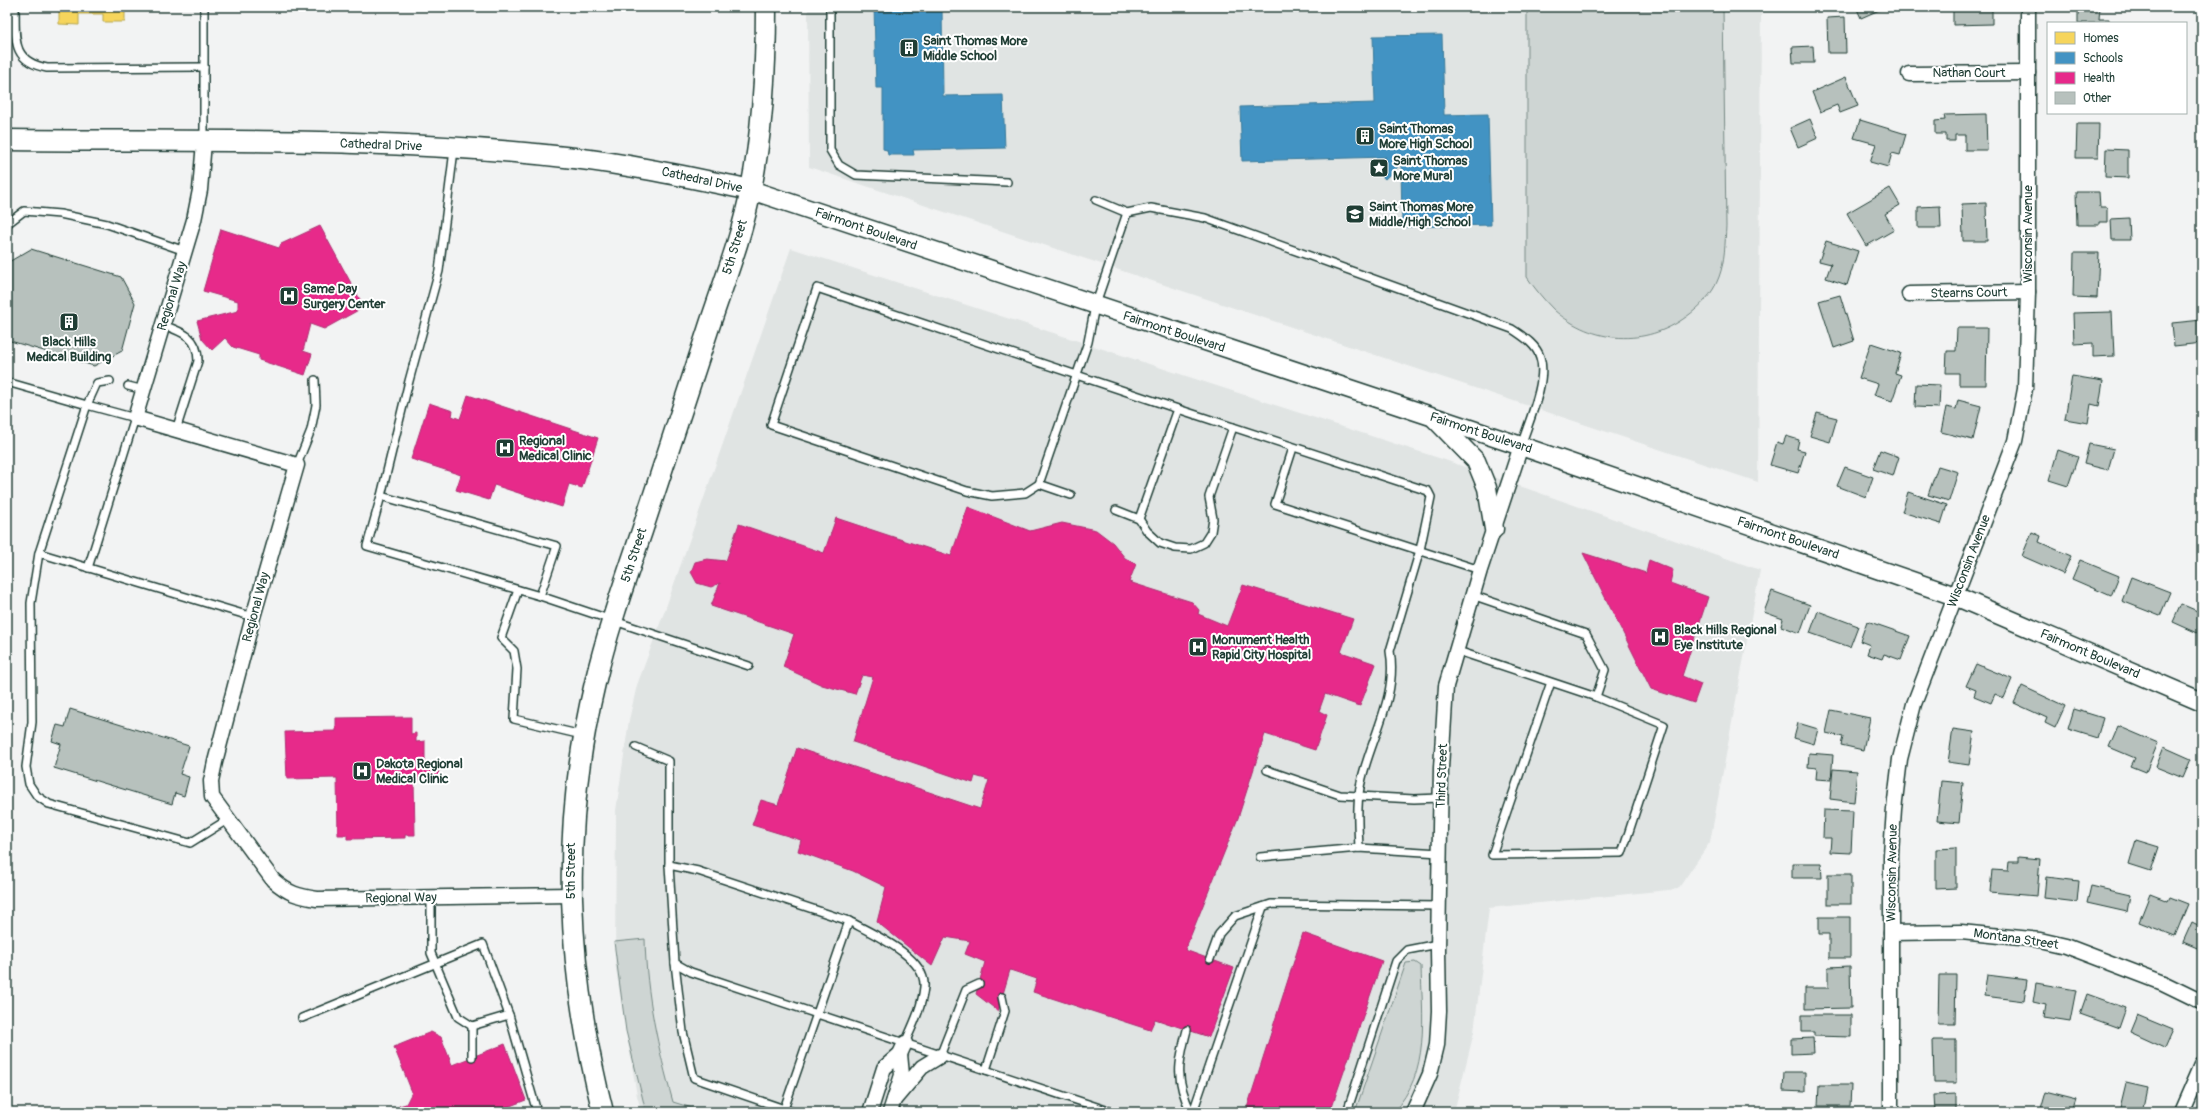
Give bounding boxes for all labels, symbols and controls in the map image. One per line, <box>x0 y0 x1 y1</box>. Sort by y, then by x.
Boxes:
legend <box>2047 22 2187 114</box>
text: Homes <box>2083 31 2119 46</box>
place label: Saint Thomas More Middle School <box>923 33 1028 64</box>
building icon: Saint Thomas More Middle School <box>898 37 920 59</box>
text: Schools <box>2083 51 2123 66</box>
street label: Nathan Court <box>1932 65 2006 81</box>
text: Health <box>2083 71 2115 86</box>
text: Other <box>2083 91 2112 106</box>
place label: Saint Thomas More High School <box>1379 121 1472 152</box>
building icon: Saint Thomas More High School <box>1354 125 1376 147</box>
street label: Cathedral Drive <box>340 136 423 154</box>
place label: Saint Thomas More Mural <box>1393 153 1468 184</box>
place icon: Saint Thomas More Mural <box>1368 157 1390 179</box>
street label: Cathedral Drive <box>660 164 744 196</box>
street label: Wisconsin Avenue <box>2020 184 2036 283</box>
place label: Saint Thomas More Middle/High School <box>1369 199 1474 230</box>
school or university icon: Saint Thomas More Middle/High School <box>1344 203 1366 225</box>
street label: Fairmont Boulevard <box>813 204 919 254</box>
street label: 5th Street <box>719 217 751 276</box>
street label: Regional Way <box>154 259 190 333</box>
place label: Same Day Surgery Center <box>303 281 386 312</box>
street label: Stearns Court <box>1930 284 2008 302</box>
hospital icon: Same Day Surgery Center <box>278 285 300 307</box>
street label: Fairmont Boulevard <box>1121 308 1227 356</box>
building icon: Black Hills Medical Building <box>58 311 80 333</box>
place label: Black Hills Medical Building <box>27 334 112 365</box>
street label: Fairmont Boulevard <box>1428 409 1534 457</box>
place label: Regional Medical Clinic <box>519 433 592 464</box>
hospital icon: Regional Medical Clinic <box>494 437 516 459</box>
street label: Wisconsin Avenue <box>1944 512 1994 610</box>
street label: Fairmont Boulevard <box>1735 513 1841 563</box>
street label: 5th Street <box>618 525 651 584</box>
street label: Regional Way <box>239 570 273 644</box>
place label: Black Hills Regional Eye Institute <box>1674 622 1777 653</box>
hospital icon: Black Hills Regional Eye Institute <box>1649 626 1671 648</box>
street label: Fairmont Boulevard <box>2038 626 2142 682</box>
place label: Monument Health Rapid City Hospital <box>1212 632 1311 663</box>
hospital icon: Monument Health Rapid City Hospital <box>1187 636 1209 658</box>
street label: Third Street <box>1433 743 1451 809</box>
place label: Dakota Regional Medical Clinic <box>376 756 463 787</box>
hospital icon: Dakota Regional Medical Clinic <box>351 760 373 782</box>
street label: Wisconsin Avenue <box>1883 823 1901 922</box>
street label: 5th Street <box>563 842 579 899</box>
street label: Regional Way <box>365 889 437 907</box>
street label: Montana Street <box>1972 925 2060 953</box>

